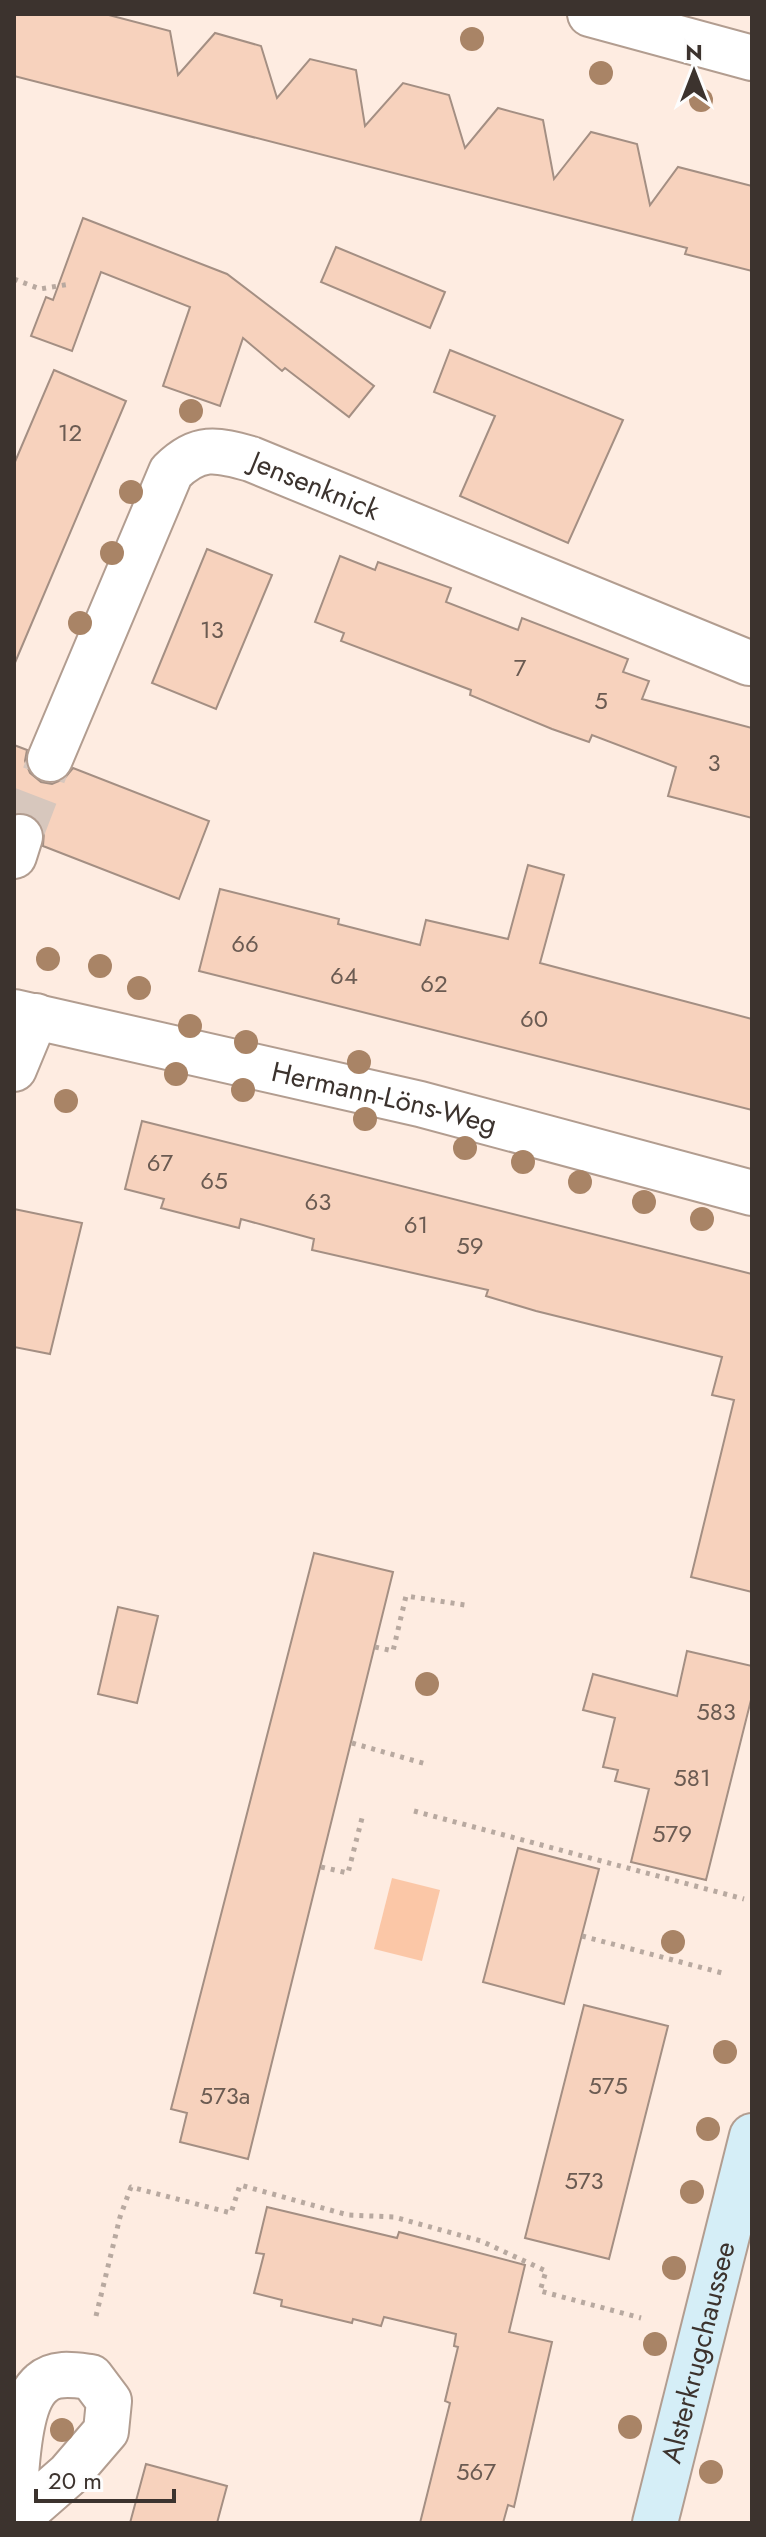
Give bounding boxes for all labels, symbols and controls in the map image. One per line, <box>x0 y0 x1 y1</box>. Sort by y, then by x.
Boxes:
north arrow <box>654 32 734 112</box>
text: N <box>685 36 703 68</box>
house number: 12 <box>58 415 82 450</box>
street label: Jensenknick <box>241 439 387 530</box>
house number: 13 <box>200 612 224 647</box>
house number: 7 <box>514 650 527 685</box>
house number: 5 <box>594 683 608 718</box>
house number: 3 <box>707 745 721 780</box>
house number: 66 <box>231 926 259 961</box>
house number: 64 <box>330 958 358 993</box>
house number: 62 <box>420 966 448 1001</box>
house number: 60 <box>520 1001 548 1036</box>
street label: Hermann-Löns-Weg <box>268 1051 501 1144</box>
house number: 67 <box>147 1145 174 1180</box>
house number: 65 <box>200 1163 228 1198</box>
house number: 63 <box>305 1184 331 1219</box>
house number: 61 <box>404 1207 428 1242</box>
house number: 59 <box>456 1228 484 1263</box>
house number: 583 <box>696 1694 736 1729</box>
house number: 581 <box>673 1760 711 1795</box>
house number: 579 <box>652 1816 692 1851</box>
house number: 575 <box>588 2068 628 2103</box>
house number: 573a <box>200 2078 250 2113</box>
house number: 573 <box>564 2163 604 2198</box>
street label: Alsterkrugchaussee <box>650 2237 745 2468</box>
scale bar <box>36 2453 174 2503</box>
house number: 567 <box>456 2454 496 2489</box>
text: 20 m <box>48 2463 102 2498</box>

